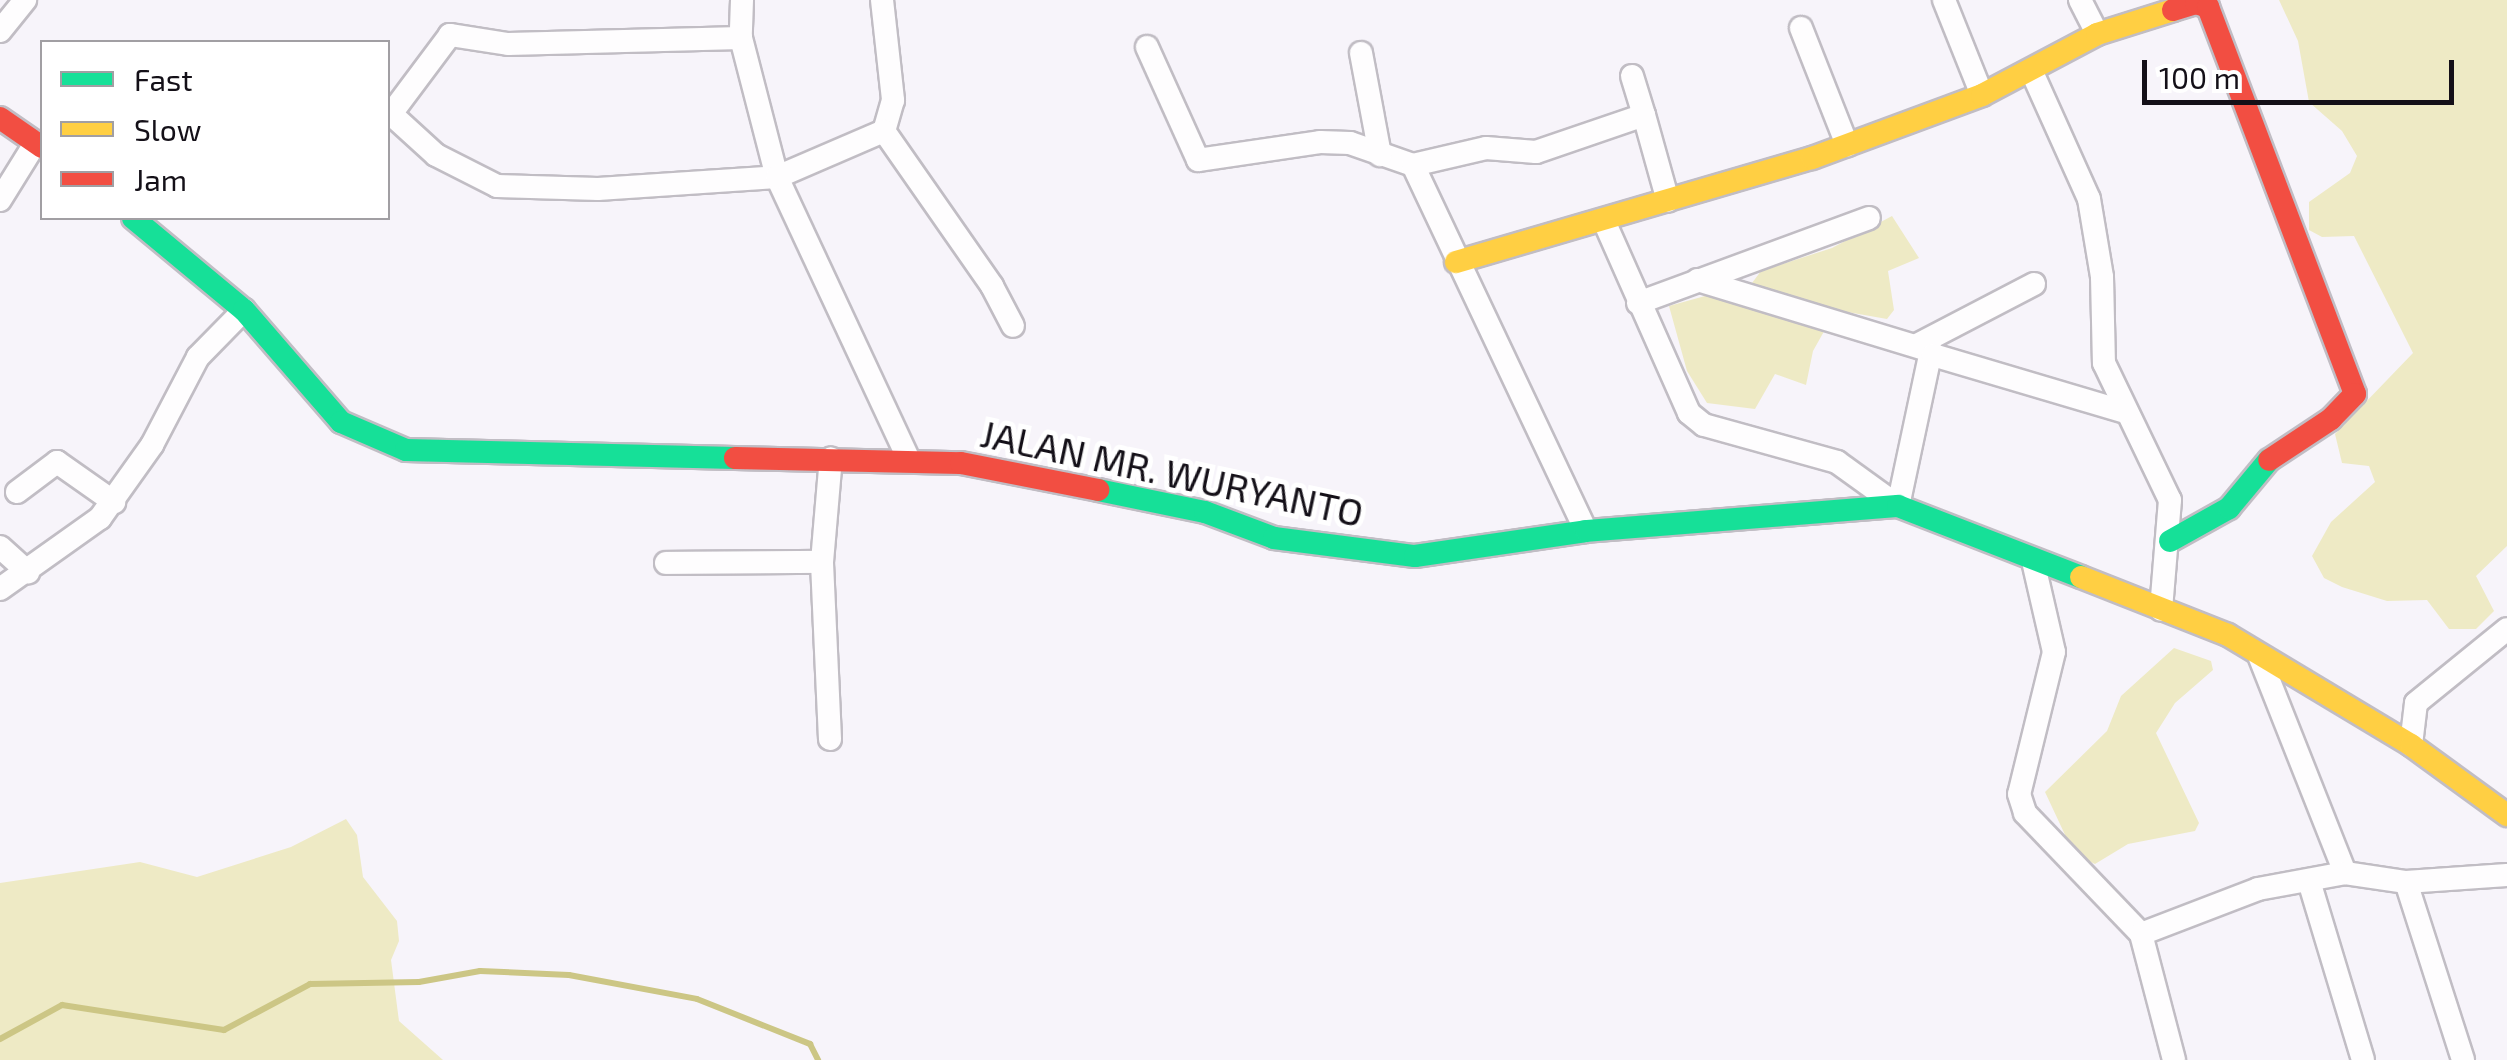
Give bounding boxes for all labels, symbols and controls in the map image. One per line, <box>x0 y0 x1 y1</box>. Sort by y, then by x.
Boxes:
legend <box>40 40 390 220</box>
scale bar <box>2147 40 2460 102</box>
text: 100 m <box>2159 59 2240 95</box>
text: Fast <box>134 61 193 97</box>
text: Slow <box>134 111 201 147</box>
text: Jam <box>134 161 187 197</box>
street label: JALAN MR. WURYANTO <box>976 410 1368 536</box>

